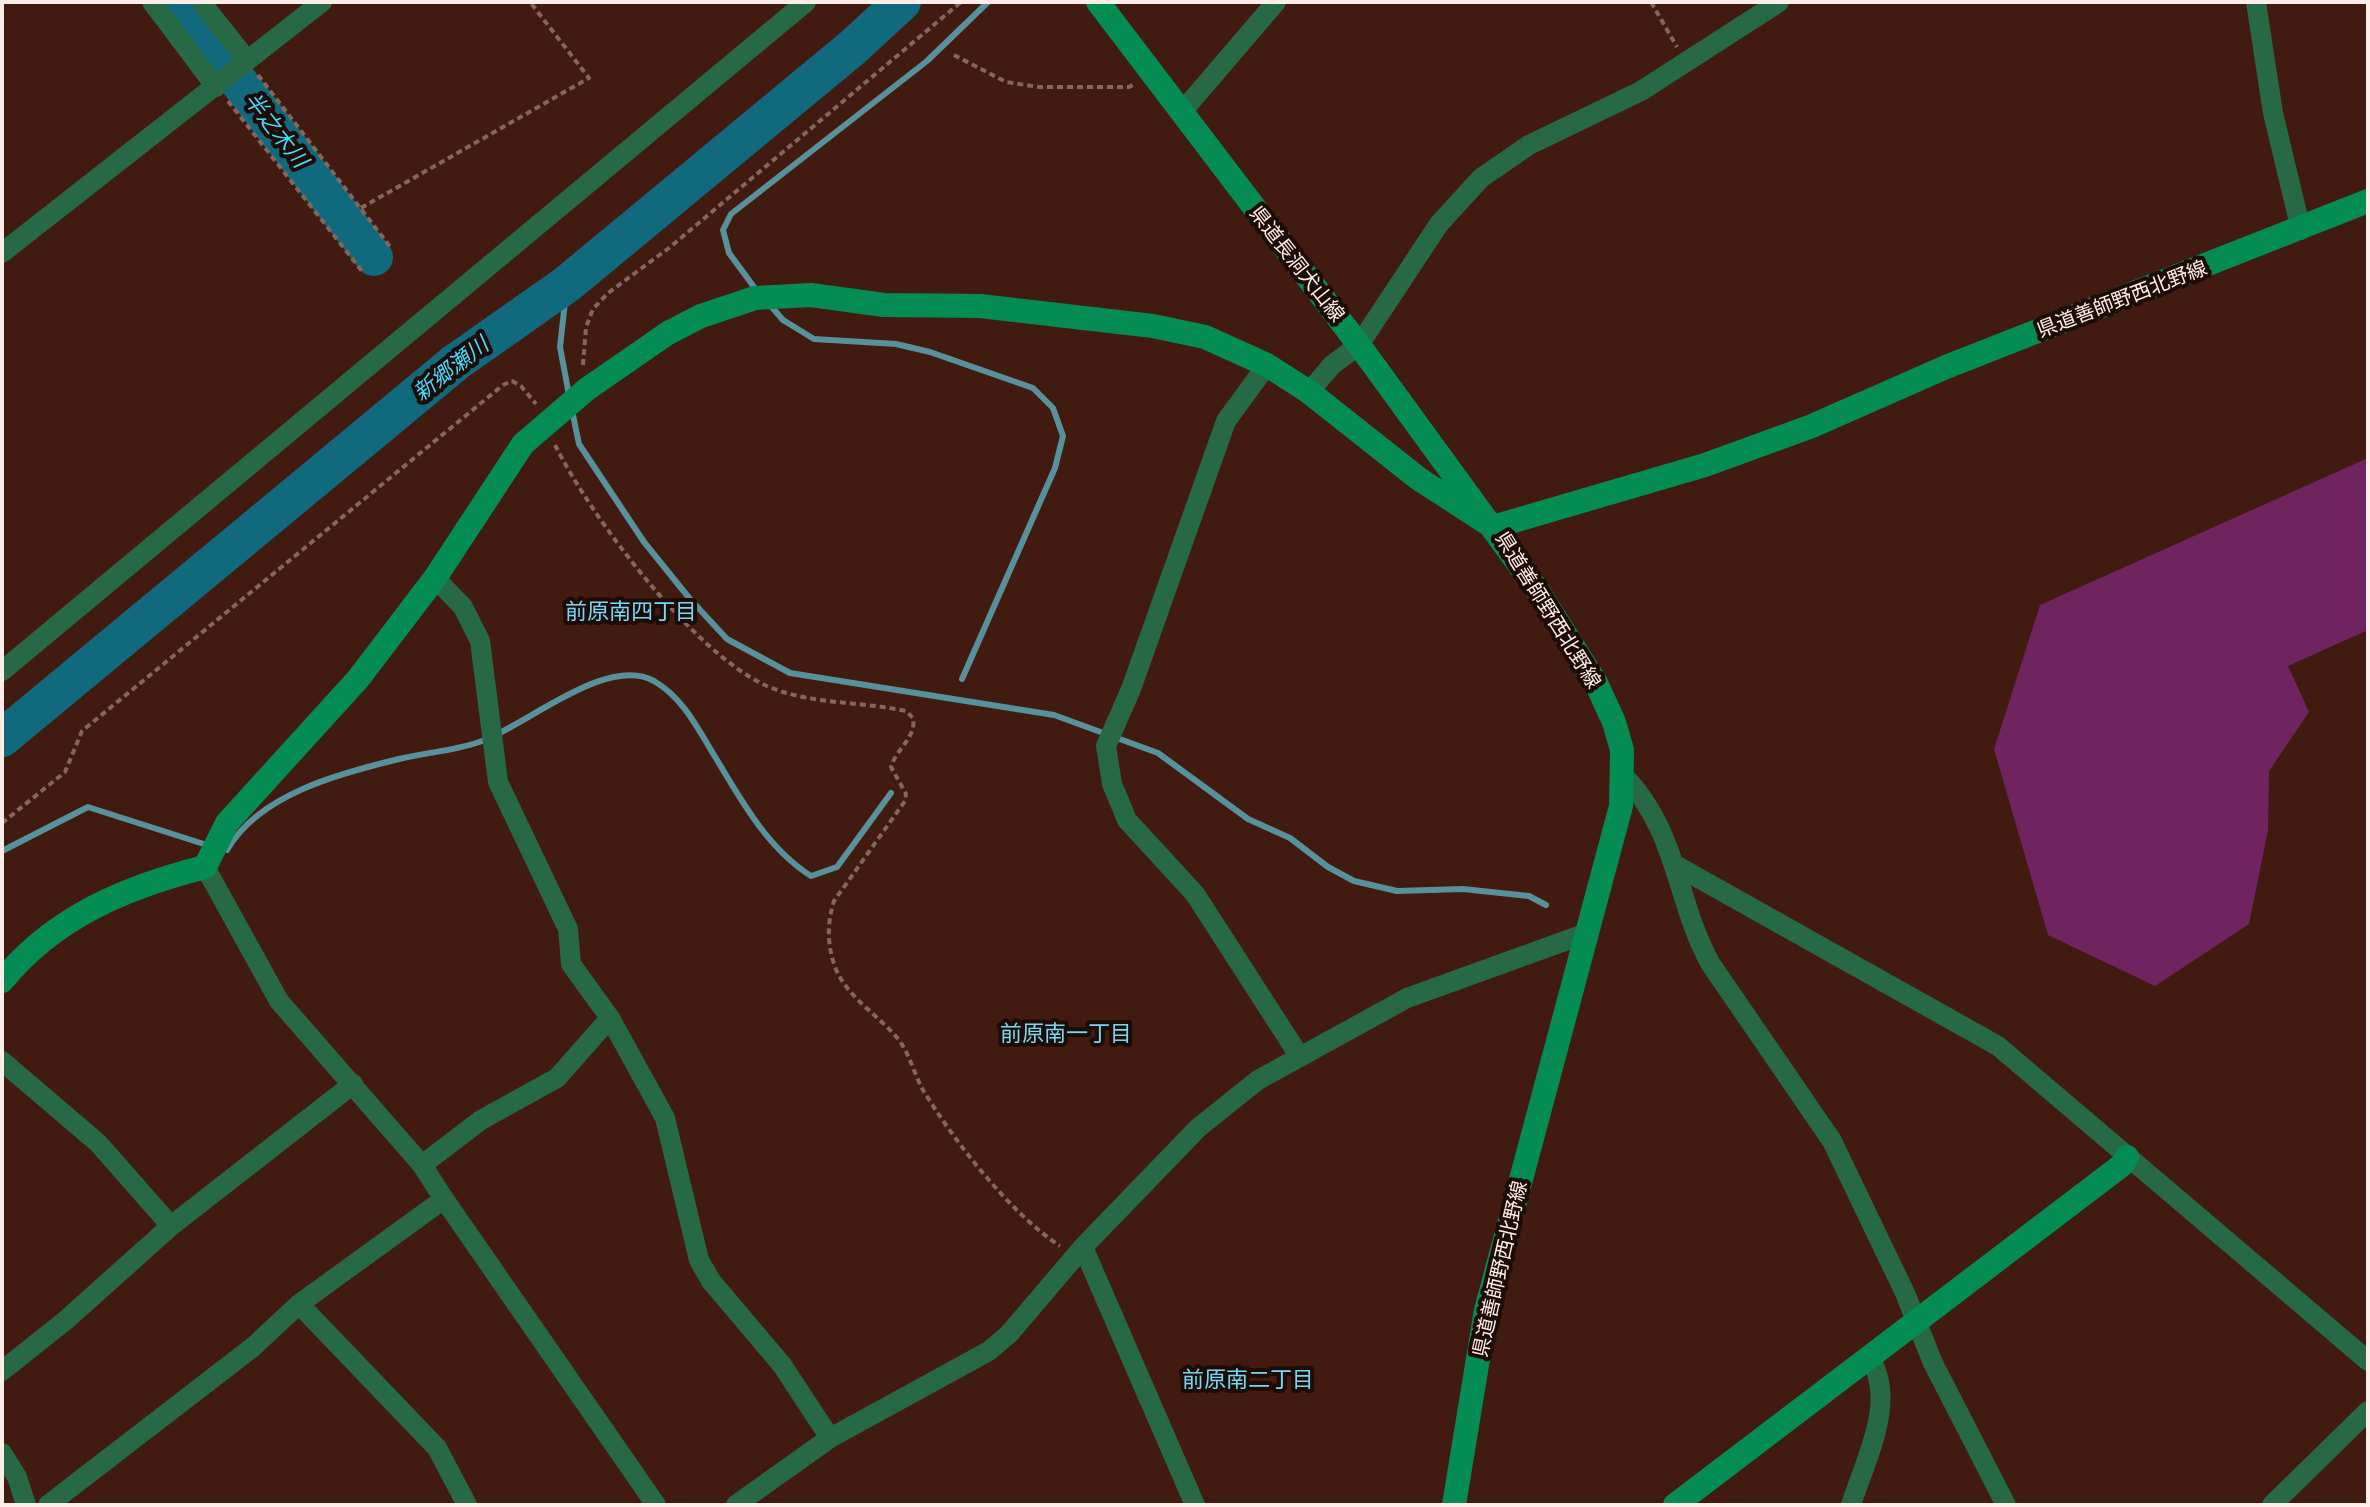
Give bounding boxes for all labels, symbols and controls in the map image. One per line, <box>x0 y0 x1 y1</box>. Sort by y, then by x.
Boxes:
water label: 半之木川 <box>239 87 313 173</box>
street label: 県道長洞犬山線 <box>1244 201 1350 327</box>
street label: 県道善師野西北野線 <box>2034 256 2210 342</box>
water label: 新郷瀬川 <box>408 332 494 406</box>
street label: 県道善師野西北野線 <box>1490 527 1606 693</box>
district label: 前原南四丁目 <box>565 599 697 625</box>
district label: 前原南一丁目 <box>1000 1021 1132 1047</box>
street label: 県道善師野西北野線 <box>1468 1179 1532 1359</box>
district label: 前原南二丁目 <box>1182 1367 1314 1393</box>

